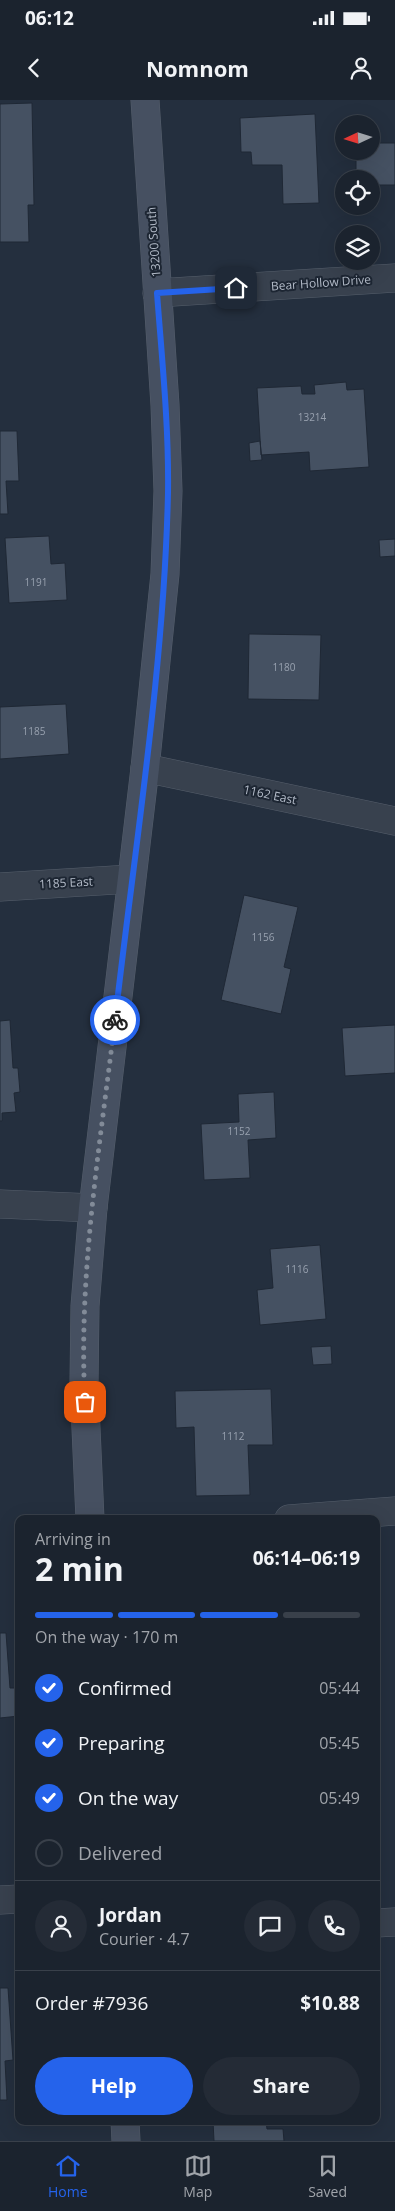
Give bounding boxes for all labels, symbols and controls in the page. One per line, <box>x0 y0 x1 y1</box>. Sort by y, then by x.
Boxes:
text: 06:12 <box>25 5 74 31</box>
text: Nomnom <box>146 53 249 83</box>
icon: back <box>20 54 48 82</box>
icon: person <box>347 54 375 82</box>
north arrow <box>335 115 380 160</box>
map controls <box>335 115 380 270</box>
button: locate <box>335 170 380 215</box>
street label: 13200 South <box>143 206 164 278</box>
button: layers <box>335 225 380 270</box>
pin <box>215 267 257 309</box>
street label: Bear Hollow Drive <box>270 271 372 294</box>
icon: home <box>222 274 250 302</box>
house number: 13214 <box>298 410 327 424</box>
house number: 1191 <box>25 575 47 589</box>
house number: 1180 <box>273 660 296 674</box>
house number: 1185 <box>23 724 46 738</box>
street label: 1162 East <box>242 781 298 808</box>
street label: 1185 East <box>39 873 93 892</box>
house number: 1156 <box>252 930 275 944</box>
courier <box>90 995 140 1045</box>
icon: bike <box>101 1006 129 1034</box>
house number: 1152 <box>228 1124 251 1138</box>
house number: 1116 <box>286 1262 309 1276</box>
pin <box>64 1381 106 1423</box>
icon: bag <box>71 1388 99 1416</box>
house number: 1112 <box>222 1429 245 1443</box>
text: Arriving in <box>35 1528 111 1550</box>
text: 06:14–06:19 <box>253 1545 360 1571</box>
text: 2 min <box>35 1547 124 1590</box>
text: On the way · 170 m <box>35 1626 178 1648</box>
icon: check <box>35 1674 63 1702</box>
text: Confirmed <box>78 1675 172 1701</box>
text: 05:44 <box>319 1677 360 1699</box>
icon: check <box>35 1729 63 1757</box>
text: Preparing <box>78 1730 165 1756</box>
text: 05:45 <box>319 1732 360 1754</box>
icon: check <box>35 1784 63 1812</box>
text: On the way <box>78 1785 178 1811</box>
text: 05:49 <box>319 1787 360 1809</box>
text: Delivered <box>78 1840 162 1866</box>
button: person <box>35 1900 87 1952</box>
button: chat <box>244 1900 296 1952</box>
button: phone <box>308 1900 360 1952</box>
text: Jordan <box>99 1902 162 1928</box>
text: Courier · 4.7 <box>99 1928 190 1950</box>
text: Order #7936 <box>35 1990 148 2016</box>
text: $10.88 <box>300 1990 360 2016</box>
button: Help <box>35 2057 193 2115</box>
button: Share <box>203 2057 360 2115</box>
tab: Home <box>48 2152 88 2201</box>
tab: Map <box>183 2152 212 2201</box>
tab: Saved <box>308 2152 347 2201</box>

